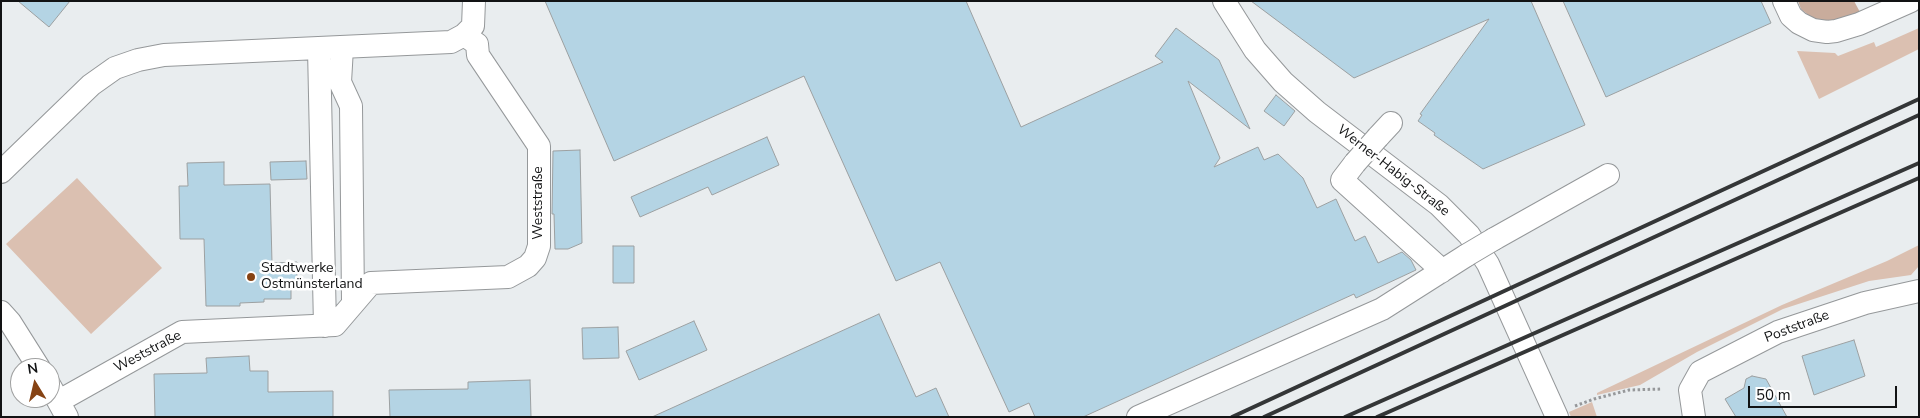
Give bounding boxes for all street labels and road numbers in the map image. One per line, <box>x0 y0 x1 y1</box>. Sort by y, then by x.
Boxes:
street label: Werner-Habig-Straße <box>1333 122 1453 220</box>
street label: Weststraße <box>531 166 547 240</box>
street label: Poststraße <box>1762 307 1832 347</box>
street label: Weststraße <box>112 327 184 377</box>

